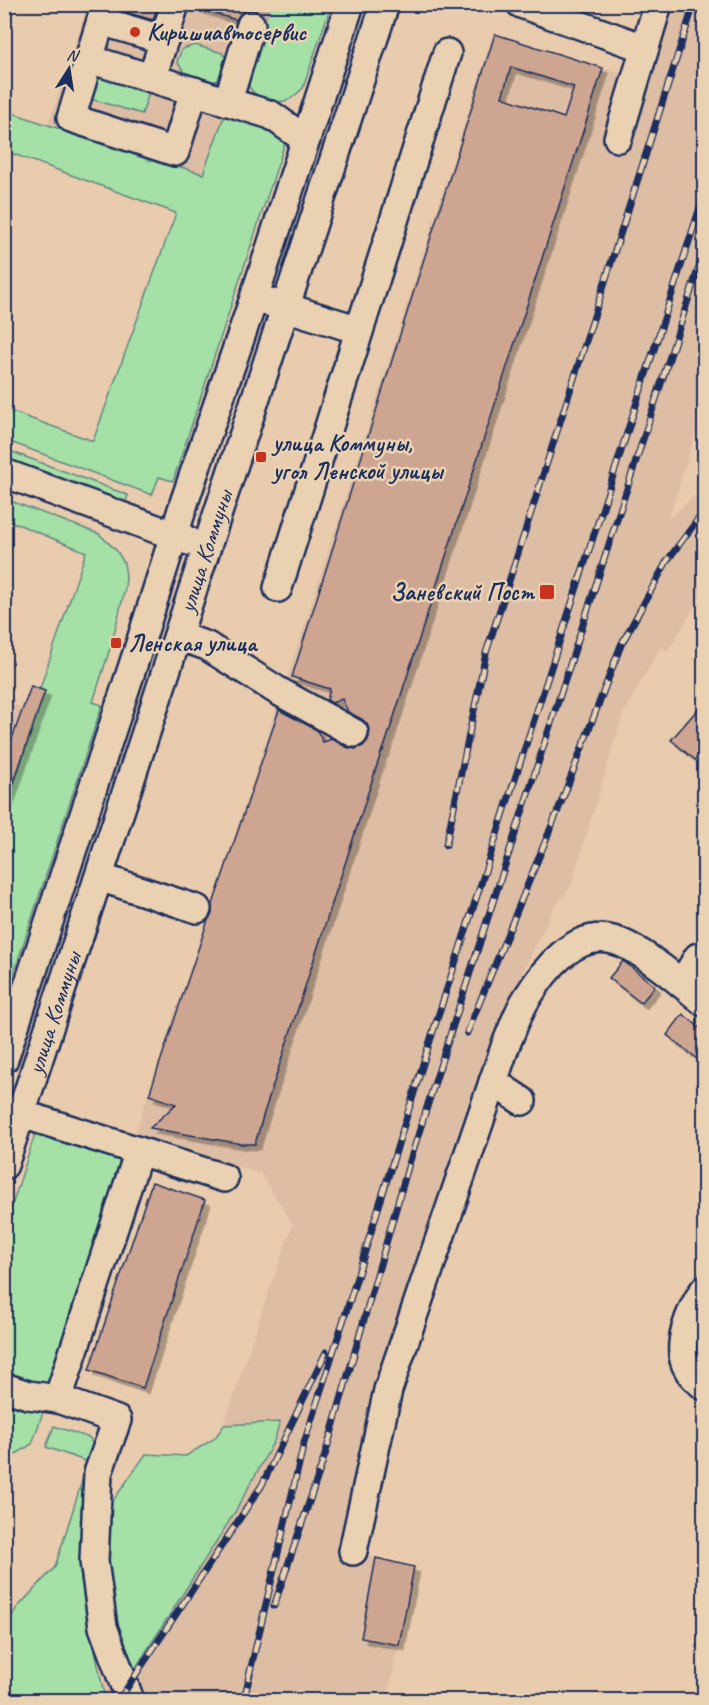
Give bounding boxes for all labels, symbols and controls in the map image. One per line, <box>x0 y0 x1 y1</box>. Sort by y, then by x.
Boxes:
place label: Киришиавтосервис <box>147 17 308 47</box>
marker: Киришиавтосервис <box>128 25 142 39</box>
north arrow <box>39 39 99 99</box>
text: N <box>65 44 82 67</box>
place label: улица Коммуны, угол Ленской улицы <box>271 428 444 486</box>
marker: улица Коммуны, угол Ленской улицы <box>254 450 268 464</box>
street label: улица Коммуны <box>171 484 240 618</box>
place label: Заневский Пост <box>391 577 535 607</box>
marker: Заневский Пост <box>538 583 556 601</box>
place label: Ленская улица <box>128 628 259 658</box>
marker: Ленская улица <box>109 636 123 650</box>
street label: улица Коммуны <box>19 946 89 1080</box>

